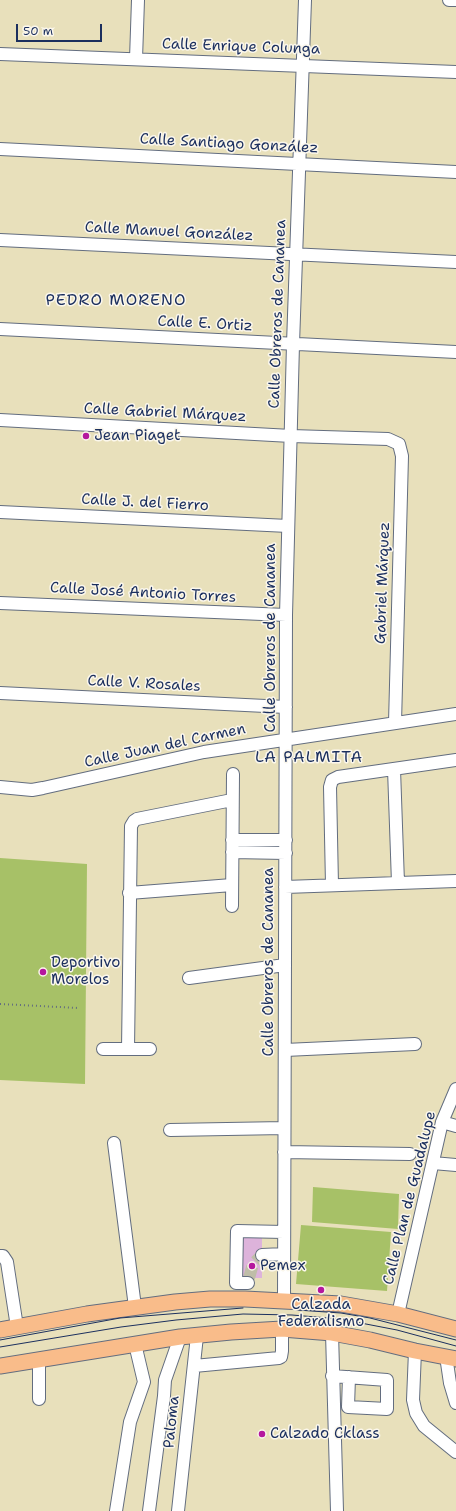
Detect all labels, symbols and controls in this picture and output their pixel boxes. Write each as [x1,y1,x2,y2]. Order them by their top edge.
scale bar [18,16,104,42]
text: 50 m [23,23,53,39]
street label: Calle Enrique Colunga [161,35,321,59]
street label: Calle Santiago González [139,130,319,158]
street label: Calle Manuel González [84,219,254,245]
street label: Calle Obreros de Cananea [266,219,290,409]
district label: PEDRO MORENO [46,291,186,311]
street label: Calle E. Ortiz [157,313,253,335]
street label: Calle Gabriel Márquez [83,400,247,426]
place label: Jean Piaget [94,427,181,445]
marker: Jean Piaget [81,431,91,441]
street label: Calle J. del Fierro [81,491,209,515]
street label: Gabriel Márquez [372,522,394,644]
street label: Calle Obreros de Cananea [262,543,280,733]
street label: Calle José Antonio Torres [49,579,237,607]
street label: Calle V. Rosales [87,672,201,696]
street label: Calle Juan del Carmen [83,720,247,772]
district label: LA PALMITA [255,748,363,768]
street label: Calle Obreros de Cananea [260,867,278,1057]
place label: Deportivo Morelos [51,954,120,989]
marker: Deportivo Morelos [38,967,48,977]
street label: Calle Plan de Guadalupe [380,1109,440,1287]
place label: Pemex [260,1257,306,1275]
marker: Pemex [247,1261,257,1271]
marker: Calzada Federalismo [316,1285,326,1295]
place label: Calzada Federalismo [278,1296,364,1331]
street label: Paloma [160,1395,184,1449]
place label: Calzado Cklass [270,1425,380,1443]
marker: Calzado Cklass [257,1429,267,1439]

